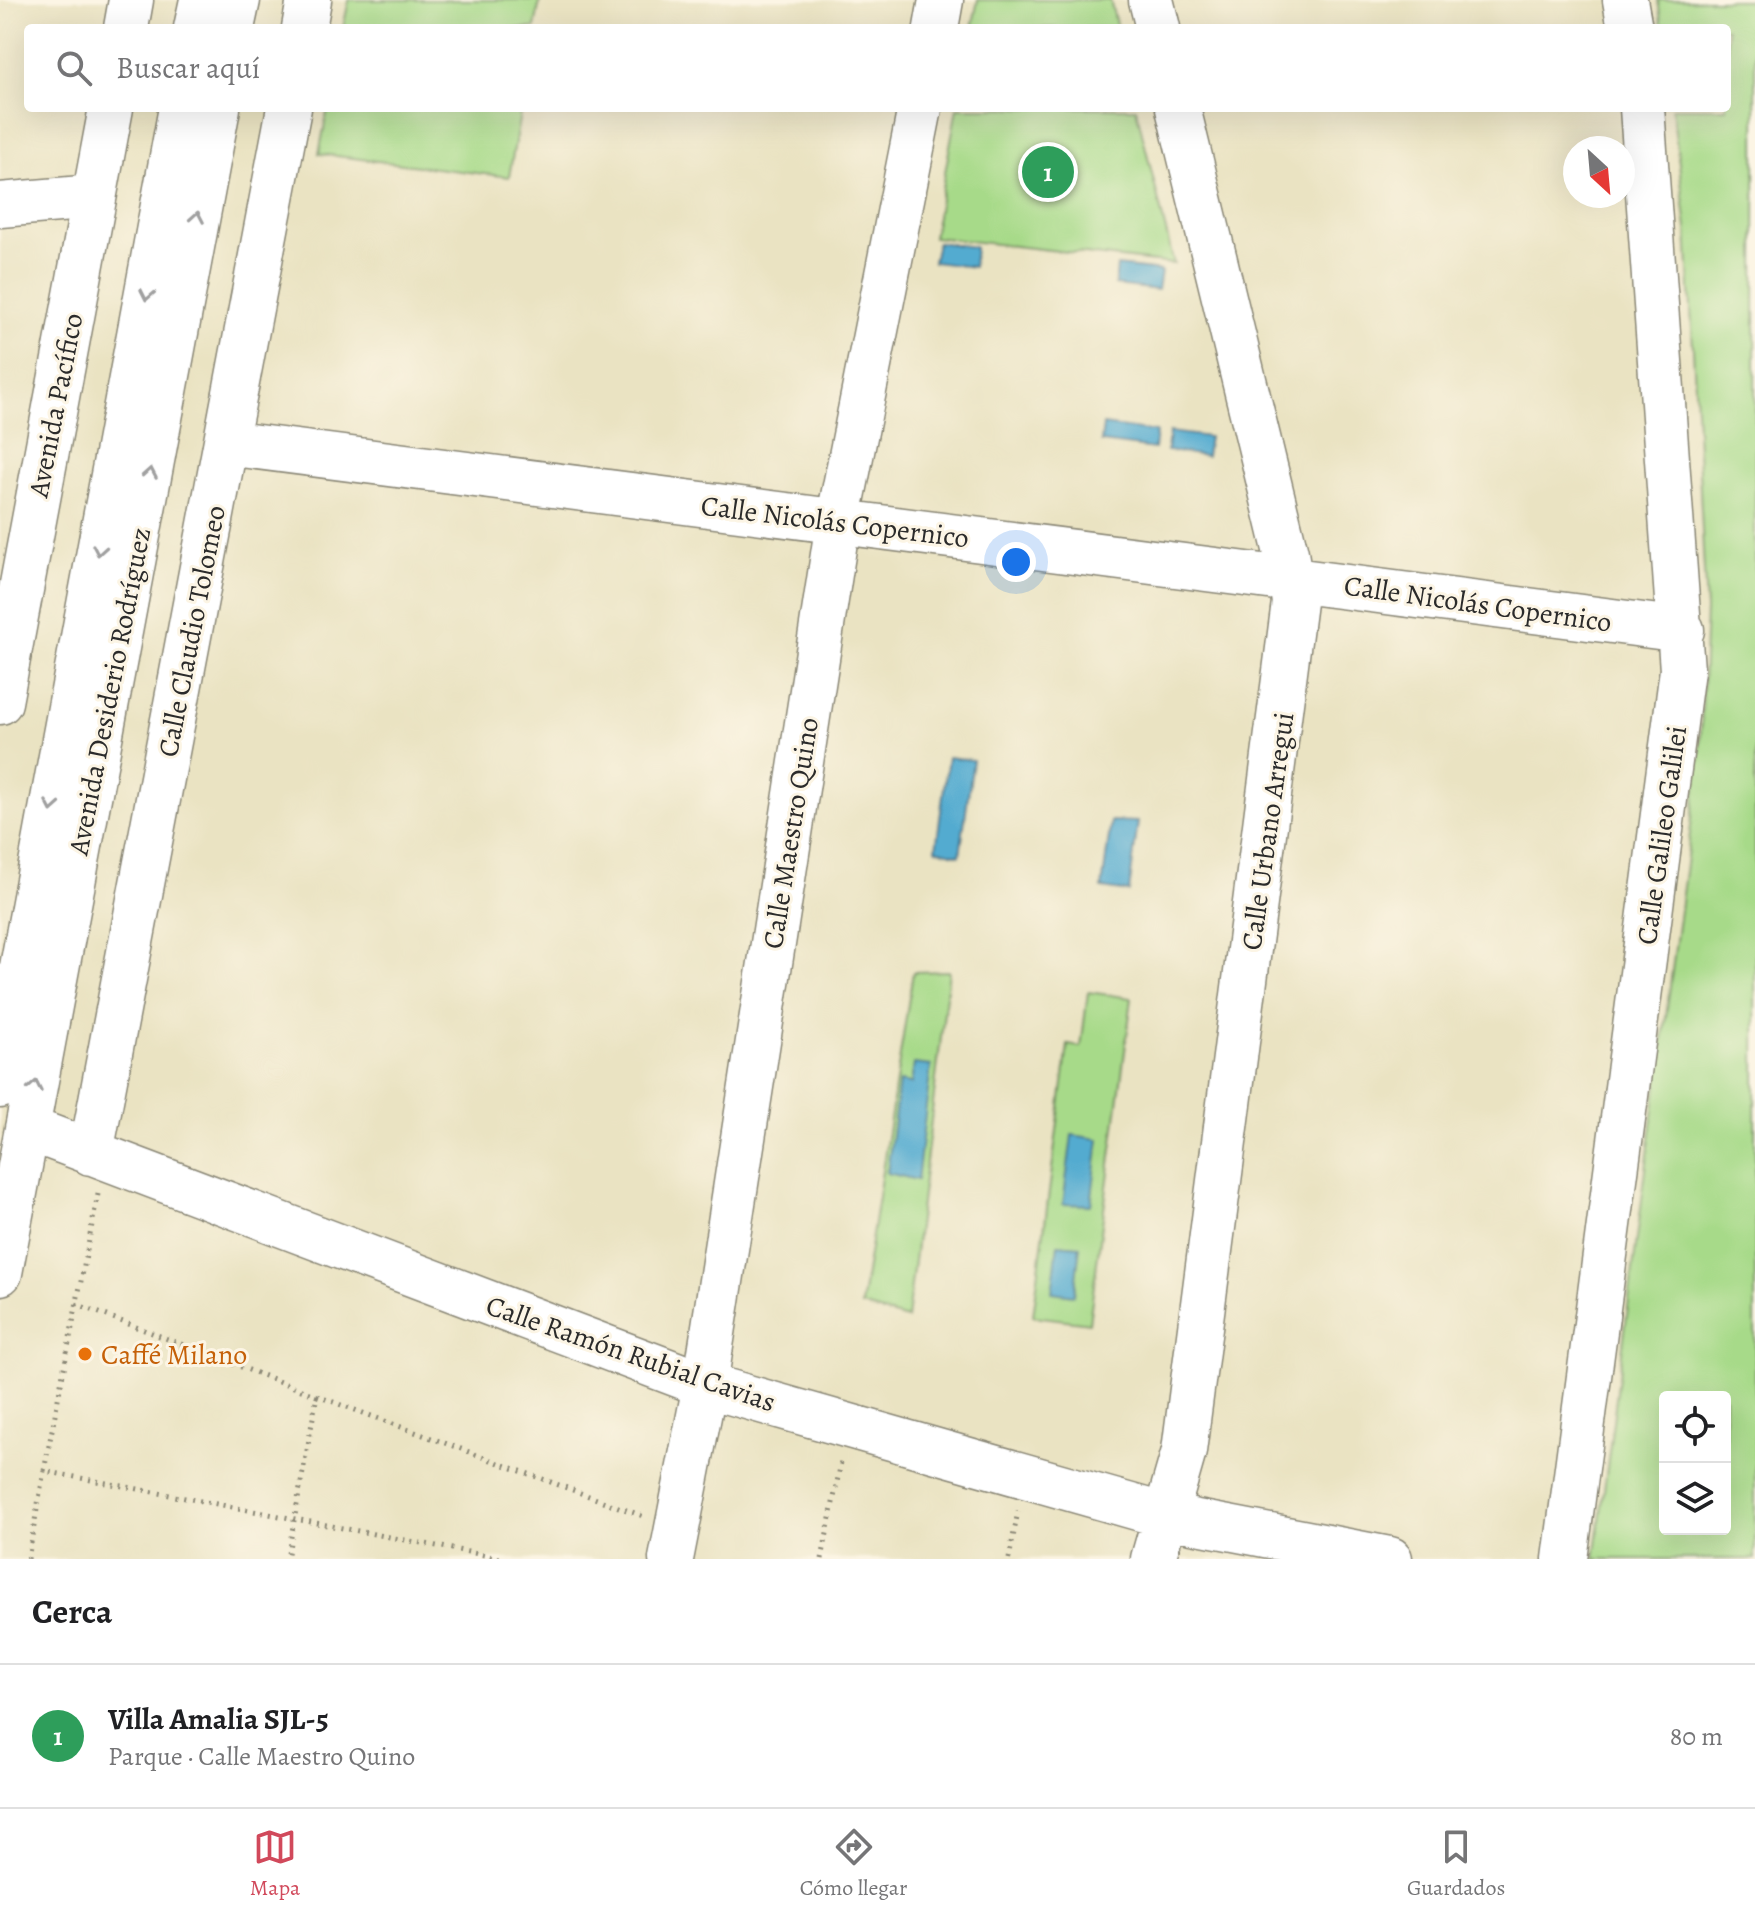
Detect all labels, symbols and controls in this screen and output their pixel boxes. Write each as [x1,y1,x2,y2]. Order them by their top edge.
search box [24,24,1731,112]
icon: search [52,46,96,90]
text: Buscar aquí [116,48,260,88]
north arrow [1563,136,1635,208]
pin: 1 [1022,142,1074,202]
one-way arrow [188,210,205,224]
one-way arrow [139,288,156,302]
street label: Avenida Pacífico [19,310,92,501]
one-way arrow [141,467,158,480]
street label: Calle Nicolás Copernico [699,487,971,557]
street label: Calle Claudio Tolomeo [149,502,235,760]
street label: Avenida Desiderio Rodríguez [59,524,160,859]
your location [996,542,1036,582]
one-way arrow [92,544,109,557]
street label: Calle Nicolás Copernico [1342,566,1614,642]
street label: Calle Urbano Arregui [1232,710,1304,953]
street label: Calle Maestro Quino [754,715,828,952]
street label: Calle Galileo Galilei [1628,723,1696,947]
one-way arrow [44,799,61,813]
one-way arrow [26,1079,43,1093]
street label: Calle Ramón Rubial Cavias [481,1287,780,1421]
place label: Caffé Milano [101,1336,247,1374]
marker: Caffé Milano [76,1345,94,1363]
map controls [1659,1391,1731,1535]
button: locate [1659,1391,1731,1463]
button: layers [1659,1463,1731,1535]
text: Cerca [32,1588,113,1635]
text: Villa Amalia SJL-5 [108,1699,329,1739]
text: 1 [53,1719,63,1754]
text: 80 m [1670,1719,1723,1754]
text: Parque · Calle Maestro Quino [108,1739,415,1774]
tab: Mapa [250,1825,300,1903]
tab: Cómo llegar [800,1825,907,1903]
tab: Guardados [1407,1825,1505,1903]

